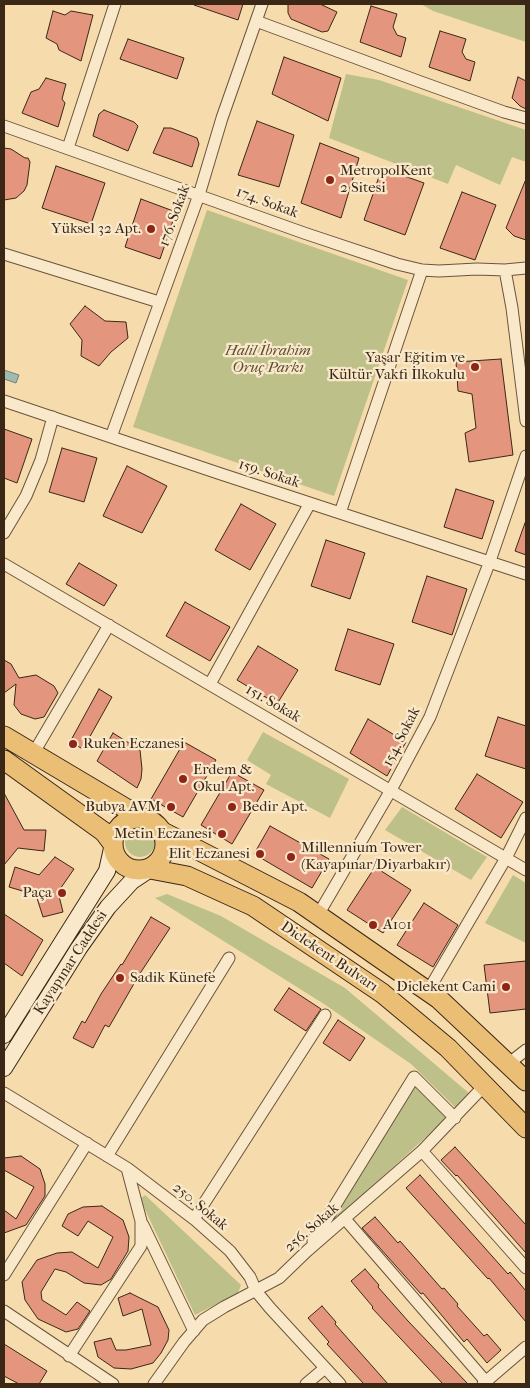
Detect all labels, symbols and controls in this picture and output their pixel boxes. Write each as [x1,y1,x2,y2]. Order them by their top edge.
place label: MetropolKent 2 Sitesi [340,162,432,197]
marker: MetropolKent 2 Sitesi [324,174,336,186]
street label: 176. Sokak [156,183,194,249]
street label: 174. Sokak [233,183,301,223]
place label: Yüksel 32 Apt. [51,220,141,238]
marker: Yüksel 32 Apt. [145,223,157,235]
park label: Halil İbrahim Oruç Parkı [225,342,311,377]
place label: Yaşar Eğitim ve Kültür Vakfı İlkokulu [328,349,465,384]
marker: Yaşar Eğitim ve Kültür Vakfı İlkokulu [469,361,481,373]
street label: 159. Sokak [236,456,302,492]
street label: 151. Sokak [242,681,304,727]
street label: 154. Sokak [379,704,425,770]
place label: Ruken Eczanesi [83,735,184,753]
marker: Ruken Eczanesi [67,738,79,750]
place label: Erdem & Okul Apt. [193,761,255,796]
marker: Erdem & Okul Apt. [177,773,189,785]
place label: Bubya AVM [85,798,161,816]
place label: Bedir Apt. [242,798,307,816]
marker: Bubya AVM [165,801,177,813]
marker: Bedir Apt. [226,801,238,813]
place label: Metin Eczanesi [114,825,212,843]
marker: Metin Eczanesi [216,828,228,840]
place label: Millennium Tower (Kayapınar/Diyarbakır) [301,839,450,874]
place label: Elit Eczanesi [168,845,250,863]
marker: Elit Eczanesi [254,848,266,860]
marker: Millennium Tower (Kayapınar/Diyarbakır) [285,851,297,863]
place label: Paça [23,884,52,902]
marker: Paça [56,887,68,899]
street label: Kayapınar Caddesi [30,907,112,1019]
place label: A101 [383,916,412,934]
street label: Diclekent Bulvarı [277,918,381,996]
marker: A101 [367,919,379,931]
place label: Sadik Künefe [130,969,216,987]
marker: Sadik Künefe [114,972,126,984]
place label: Diclekent Cami [396,978,496,996]
marker: Diclekent Cami [500,981,512,993]
street label: 250. Sokak [169,1179,231,1235]
street label: 256. Sokak [281,1200,343,1256]

